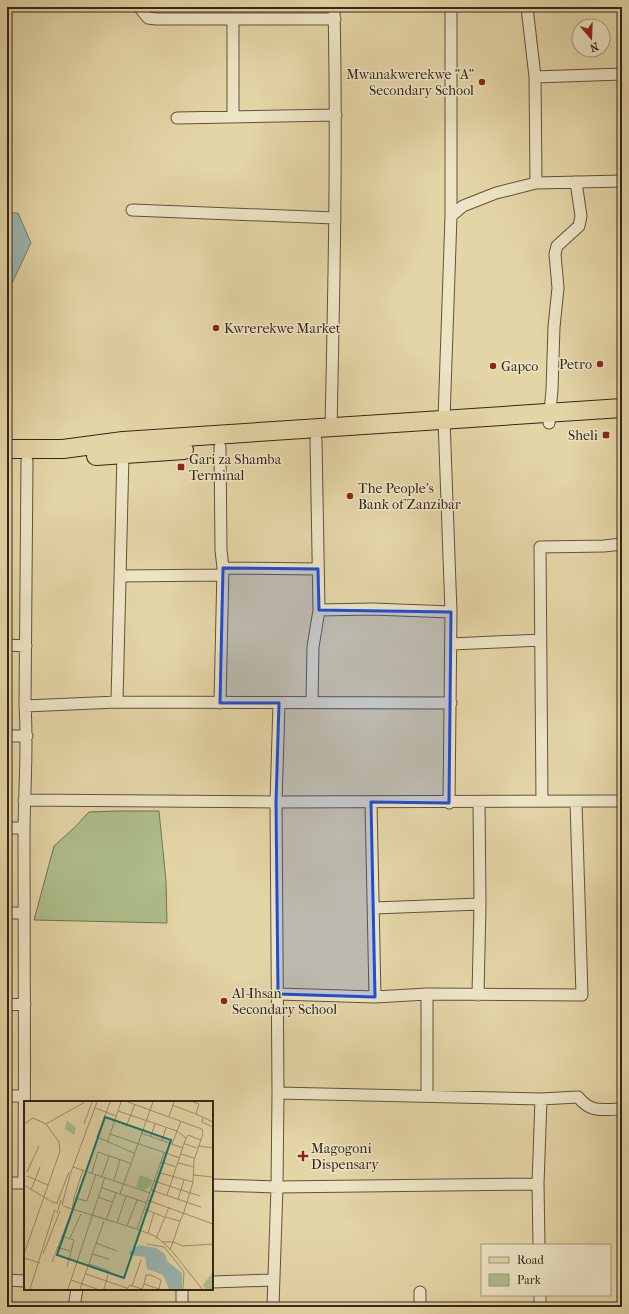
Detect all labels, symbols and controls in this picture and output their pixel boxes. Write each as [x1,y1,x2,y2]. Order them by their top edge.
north arrow [571,18,611,58]
text: N [587,39,600,55]
place label: Mwanakwerekwe "A" Secondary School [346,66,475,99]
marker: Mwanakwerekwe "A" Secondary School [477,77,487,87]
place label: Kwrerekwe Market [224,320,341,337]
marker: Kwrerekwe Market [211,323,221,333]
place label: Petro [559,356,592,373]
place label: Gapco [501,358,538,375]
marker: Petro [595,359,605,369]
marker: Gapco [488,361,498,371]
place label: Sheli [568,427,598,444]
marker: Sheli [601,430,611,440]
place label: Gari za Shamba Terminal [189,451,282,484]
marker: Gari za Shamba Terminal [176,462,186,472]
place label: The People's Bank of Zanzibar [358,480,461,513]
marker: The People's Bank of Zanzibar [345,491,355,501]
place label: Al-Ihsan Secondary School [231,985,337,1018]
marker: Al-Ihsan Secondary School [219,996,229,1006]
inset map [24,1101,213,1290]
place label: Magogoni Dispensary [311,1140,379,1173]
marker: Magogoni Dispensary [298,1151,308,1161]
legend [481,1244,611,1296]
text: Road [517,1253,544,1267]
text: Park [517,1273,542,1287]

